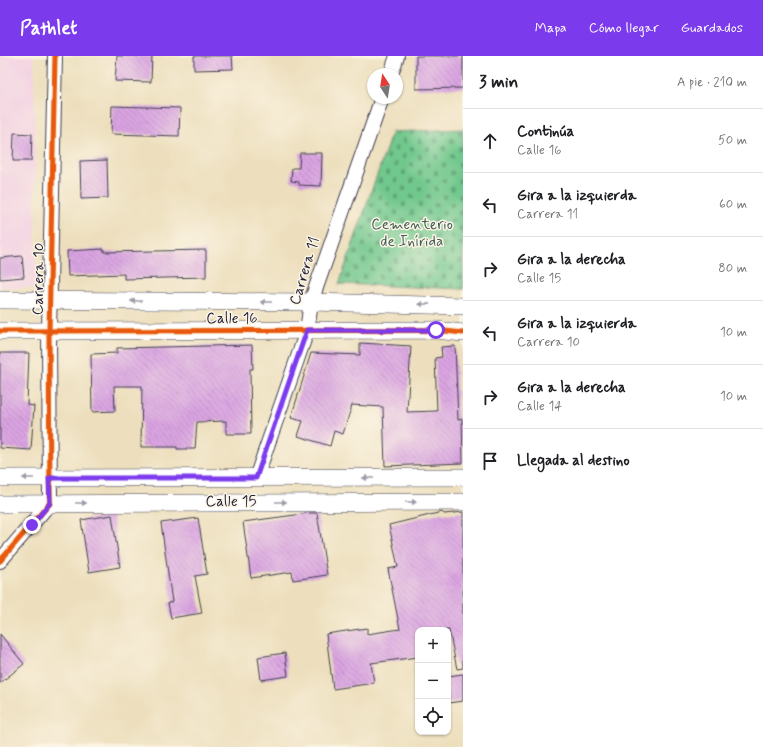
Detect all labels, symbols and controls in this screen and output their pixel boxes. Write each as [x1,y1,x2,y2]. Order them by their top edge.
text: Pathlet [20,16,77,41]
text: Mapa [535,19,567,37]
text: Cómo llegar [589,19,659,37]
text: Guardados [681,19,743,37]
north arrow [367,68,403,104]
text: 3 min [479,71,518,93]
text: A pie · 210 m [677,74,747,91]
text: Continúa [517,122,574,142]
icon: ahead [479,130,501,152]
text: 50 m [718,132,747,149]
text: Calle 16 [517,142,561,159]
text: Gira a la izquierda [517,186,636,206]
icon: left [479,194,501,216]
text: 60 m [719,196,747,213]
text: Carrera 11 [517,206,578,223]
park label: Cementerio de Inírida [371,215,453,252]
street label: Carrera 11 [285,234,325,308]
street label: Carrera 10 [28,243,50,315]
text: Gira a la derecha [517,250,626,270]
icon: right [479,258,501,280]
text: 80 m [718,260,747,277]
text: Calle 15 [517,270,561,287]
one-way arrow [129,298,142,304]
one-way arrow [259,299,272,305]
one-way arrow [417,301,430,307]
street label: Calle 16 [206,309,258,329]
text: Gira a la izquierda [517,314,636,334]
route start [427,321,445,339]
icon: left [479,322,501,344]
text: 10 m [720,324,747,341]
text: Carrera 10 [517,334,580,351]
text: Gira a la derecha [517,378,626,398]
icon: right [479,386,501,408]
text: 10 m [720,388,747,405]
text: Calle 14 [517,398,562,415]
icon: arrive [479,450,501,472]
text: Llegada al destino [517,451,630,471]
one-way arrow [21,475,34,481]
one-way arrow [361,475,374,481]
street label: Calle 15 [205,492,257,512]
one-way arrow [275,499,288,505]
one-way arrow [405,499,418,505]
one-way arrow [75,500,88,506]
route end [23,516,41,534]
map controls [415,627,451,735]
button: + [415,627,451,663]
button: − [415,663,451,699]
button: locate [415,699,451,735]

